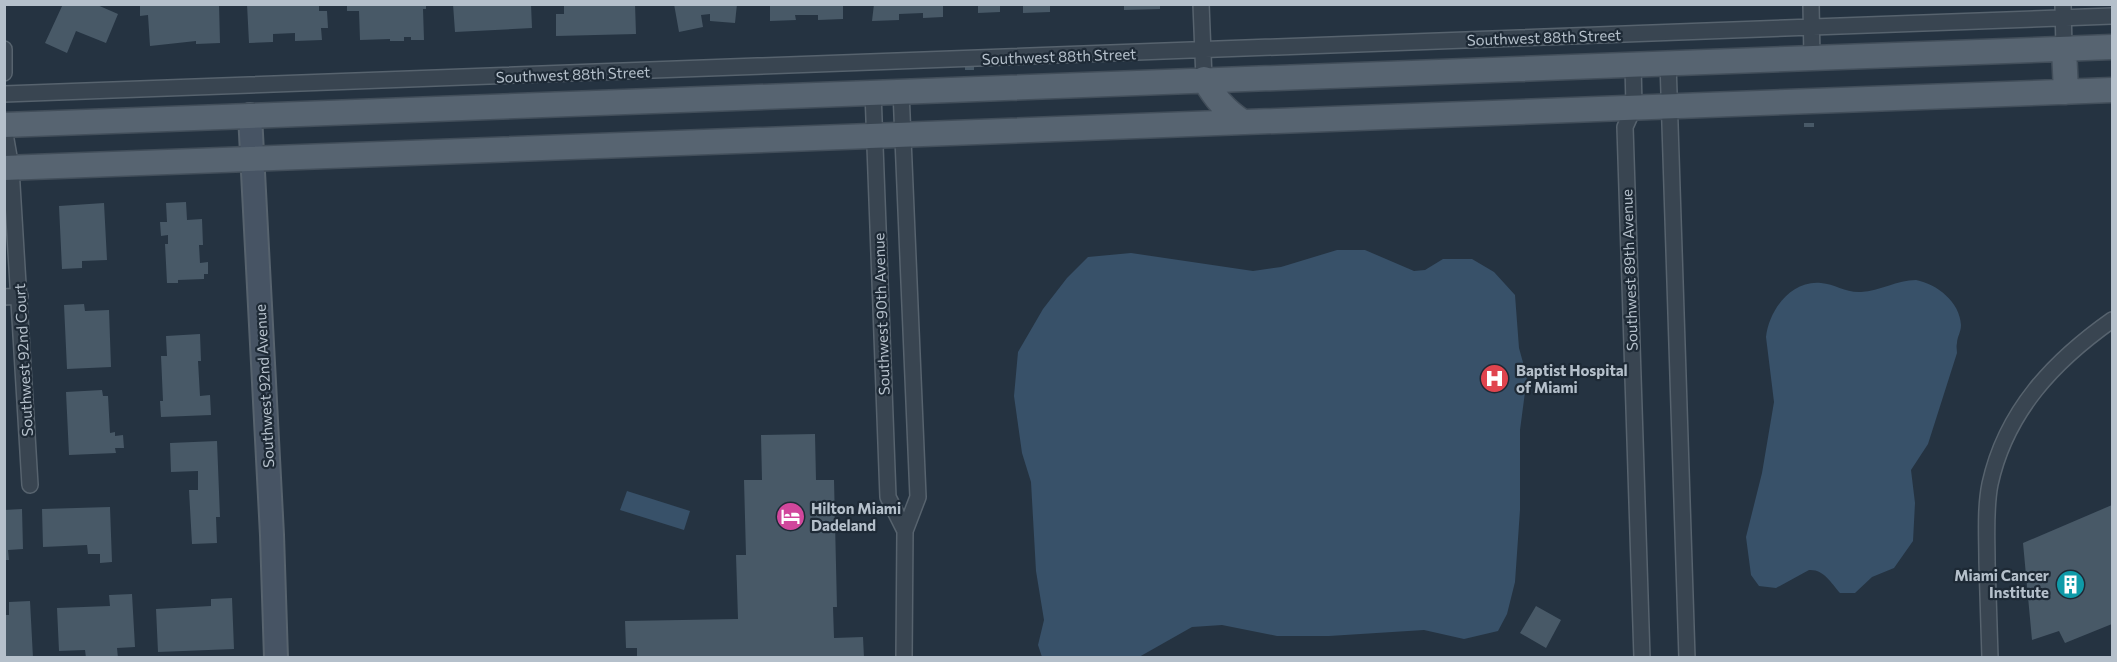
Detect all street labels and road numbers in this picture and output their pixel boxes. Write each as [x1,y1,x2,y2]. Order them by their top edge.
street label: Southwest 88th Street [1467,25,1621,49]
street label: Southwest 88th Street [982,44,1136,68]
street label: Southwest 88th Street [496,62,650,86]
street label: Southwest 89th Avenue [1617,189,1641,351]
street label: Southwest 90th Avenue [869,232,893,396]
street label: Southwest 92nd Court [10,283,36,437]
street label: Southwest 92nd Avenue [251,304,277,468]

